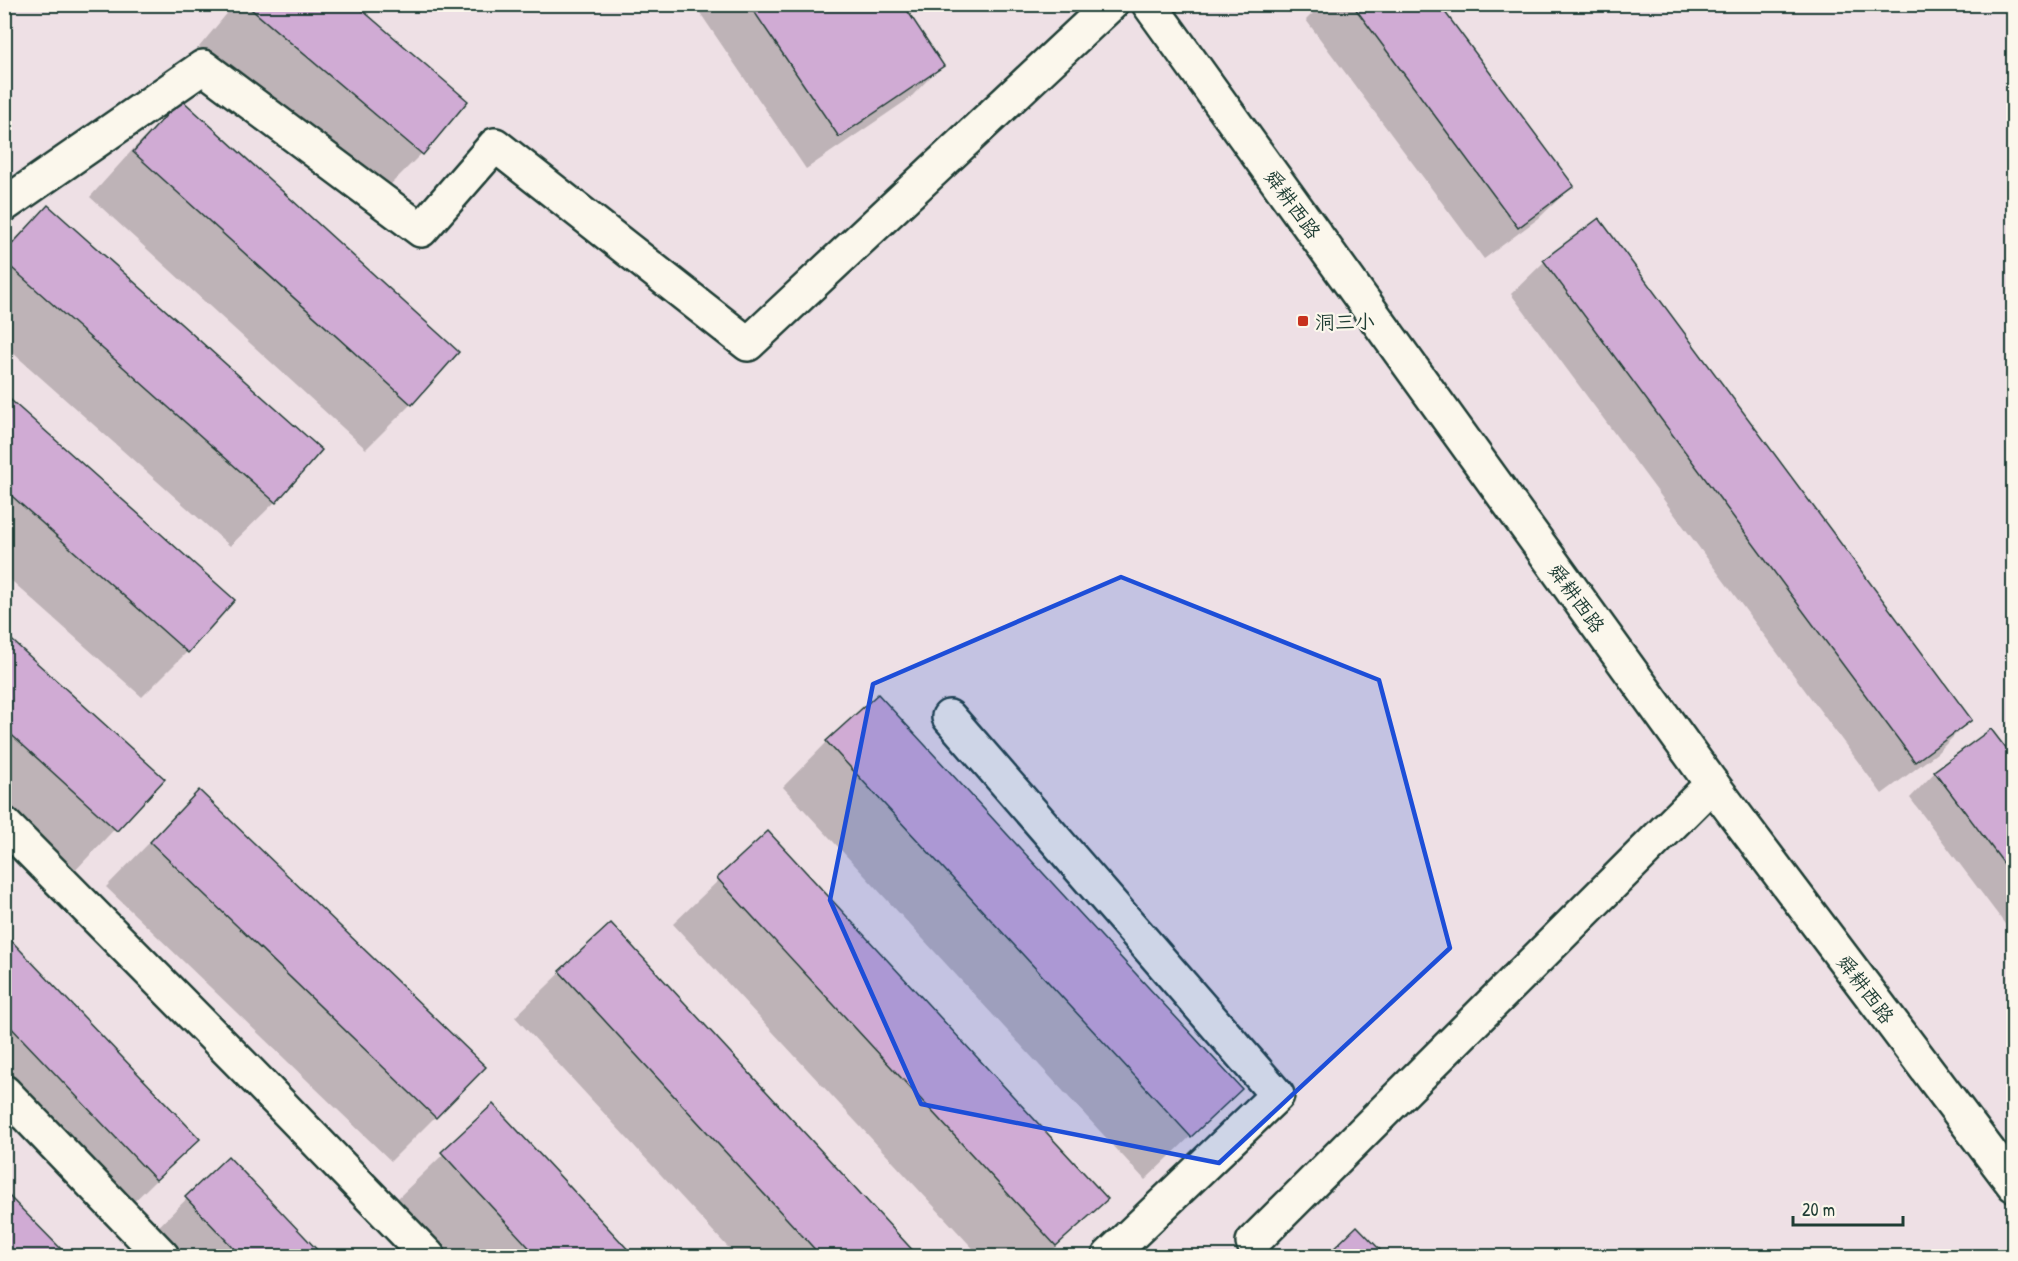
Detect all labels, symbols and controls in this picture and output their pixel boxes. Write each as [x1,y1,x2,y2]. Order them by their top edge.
street label: 舜耕西路 [1259,164,1328,245]
place label: 洞三小 [1315,308,1375,335]
marker: 洞三小 [1296,314,1310,328]
street label: 舜耕西路 [1543,558,1612,639]
street label: 舜耕西路 [1831,949,1901,1030]
scale bar [1793,1189,1902,1227]
text: 20 m [1802,1197,1835,1222]

